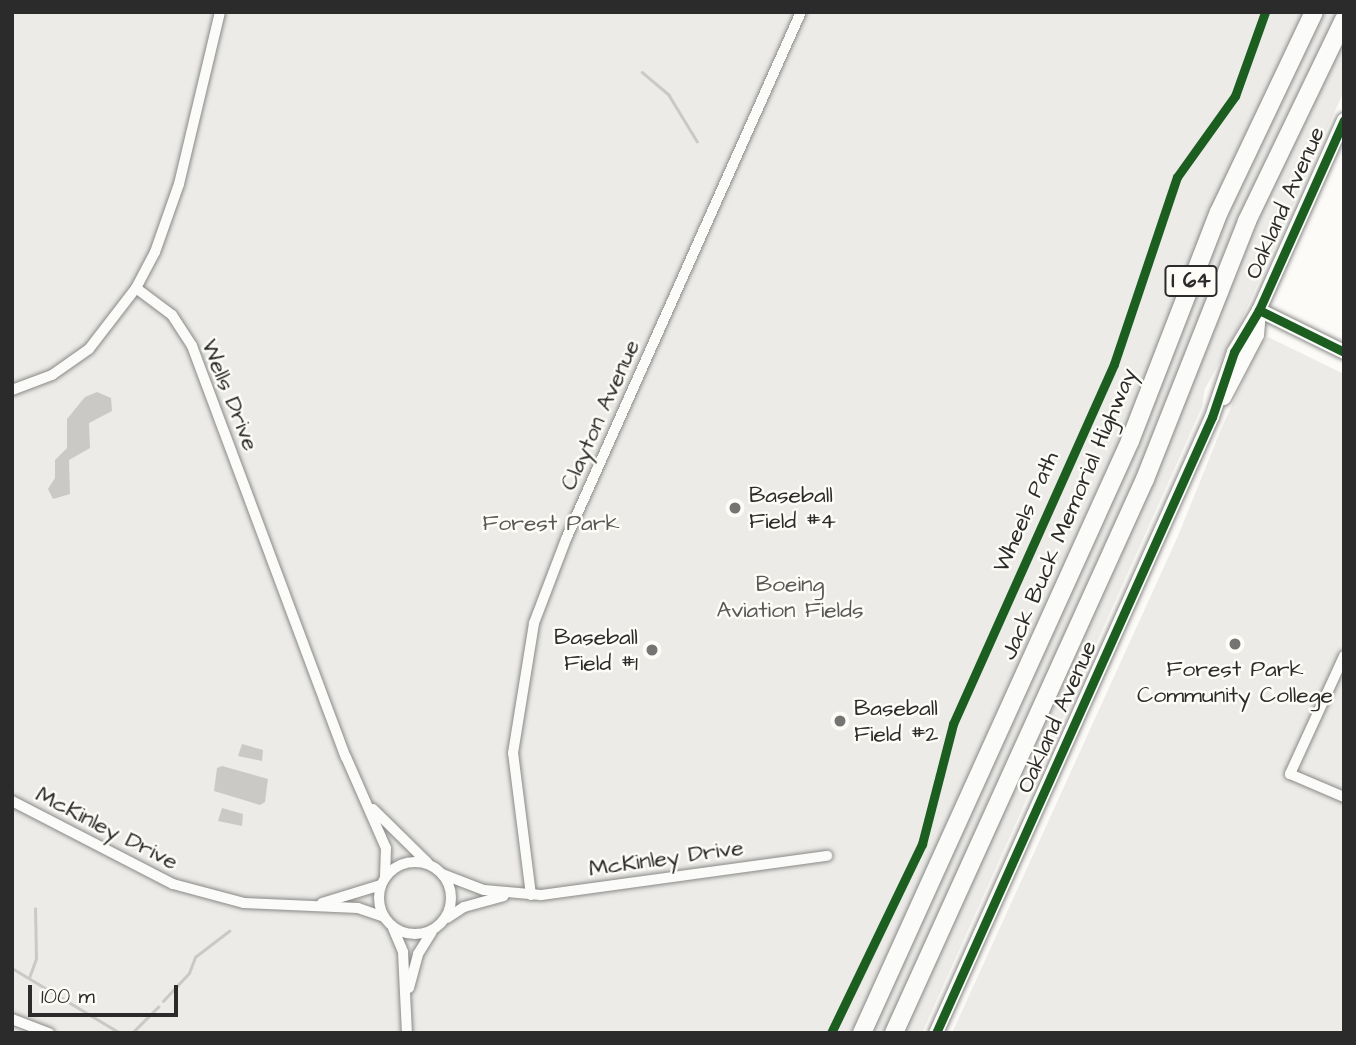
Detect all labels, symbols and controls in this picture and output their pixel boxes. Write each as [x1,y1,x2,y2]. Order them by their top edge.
street label: Oakland Avenue [1239,123,1331,283]
road number: I 64 [1163,264,1219,298]
street label: Wells Drive [195,335,265,455]
street label: Clayton Avenue [554,335,646,495]
street label: Jack Buck Memorial Highway [995,364,1143,664]
street label: Wheels Path [987,447,1065,577]
place label: Baseball Field #4 [749,481,836,535]
marker: Baseball Field #4 [727,500,743,516]
park label: Forest Park [482,509,620,537]
park label: Boeing Aviation Fields [716,570,864,624]
place label: Baseball Field #1 [554,623,638,677]
marker: Forest Park Community College [1227,636,1243,652]
street label: Oakland Avenue [1011,637,1103,797]
marker: Baseball Field #1 [644,642,660,658]
place label: Forest Park Community College [1137,655,1333,709]
place label: Baseball Field #2 [854,694,938,748]
marker: Baseball Field #2 [832,713,848,729]
street label: McKinley Drive [31,780,183,876]
street label: McKinley Drive [587,833,745,883]
scale bar [32,972,182,1016]
text: 100 m [41,982,95,1011]

